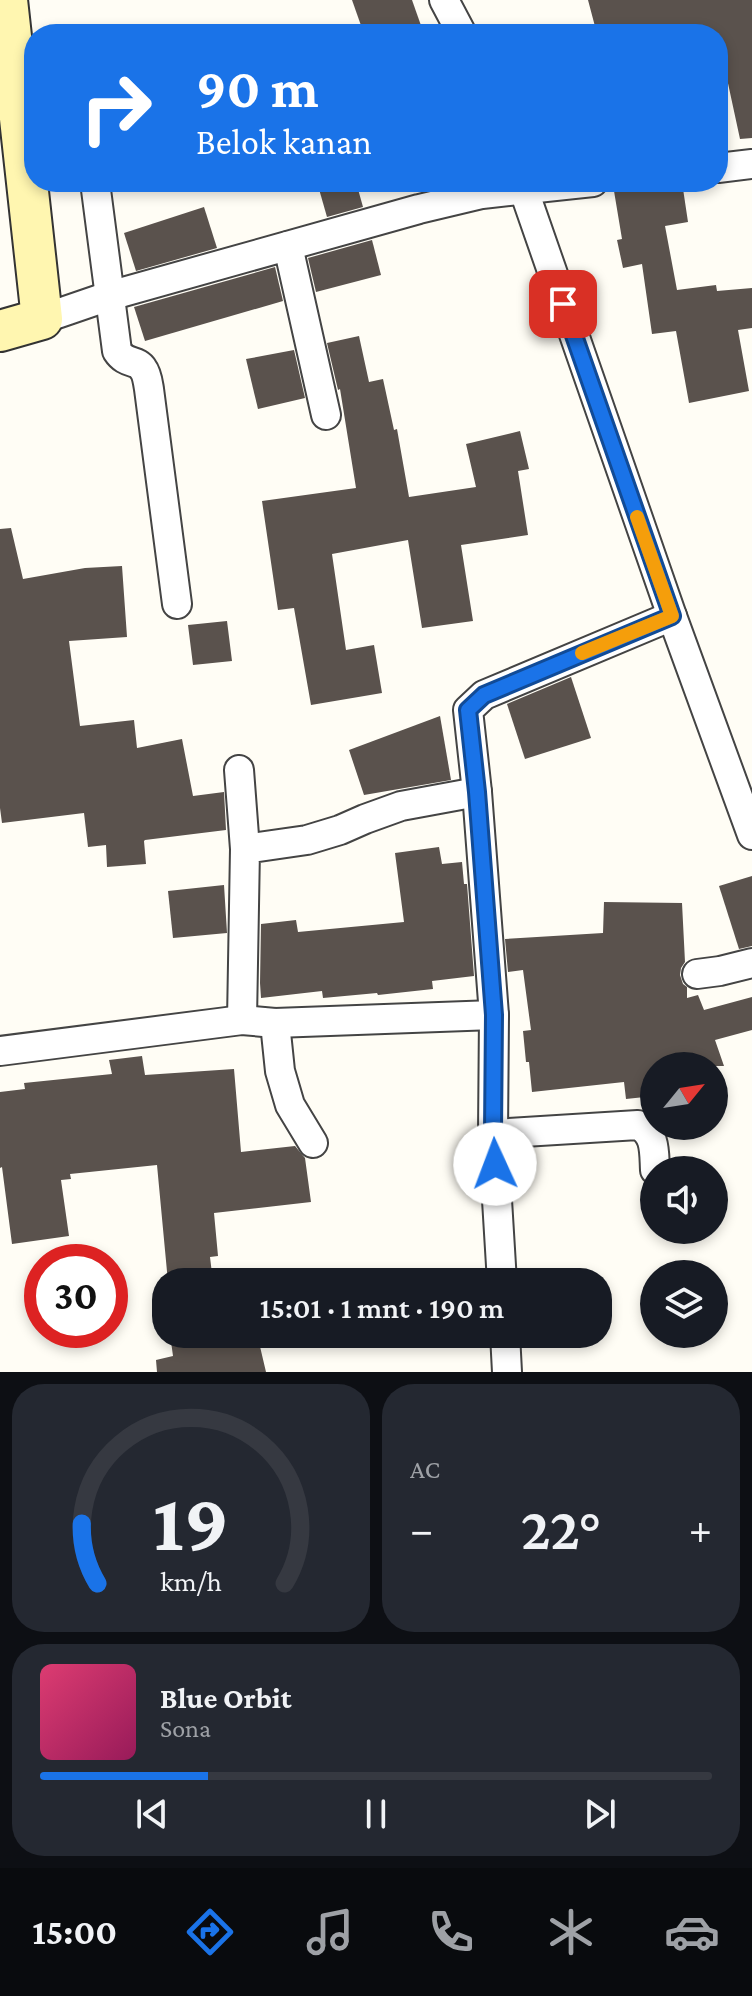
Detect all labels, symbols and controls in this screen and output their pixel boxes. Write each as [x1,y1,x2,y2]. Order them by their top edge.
icon: right [64,56,168,160]
text: 90 m [196,57,319,119]
text: Belok kanan [196,122,372,162]
pin [529,270,597,338]
icon: arrive [541,282,585,326]
north arrow [640,1052,728,1140]
map controls [640,1052,728,1348]
position arrow [453,1122,537,1206]
button: sound [640,1156,728,1244]
speed limit sign: 30 [24,1244,128,1348]
button: layers [640,1260,728,1348]
text: 15:01 · 1 mnt · 190 m [260,1291,504,1324]
text: AC [410,1455,440,1484]
text: 19 [153,1475,229,1568]
text: 22° [521,1495,601,1562]
text: − [410,1505,433,1553]
text: + [689,1505,712,1553]
text: km/h [160,1565,222,1597]
text: Blue Orbit [160,1681,291,1714]
text: Sona [160,1714,211,1743]
icon: previous [130,1792,174,1836]
icon: pause [354,1792,398,1836]
icon: next [578,1792,622,1836]
icon: directions [182,1904,238,1960]
icon: music [302,1904,358,1960]
icon: phone [423,1904,479,1960]
icon: climate [543,1904,599,1960]
icon: car [664,1904,720,1960]
text: 15:00 [32,1912,117,1952]

